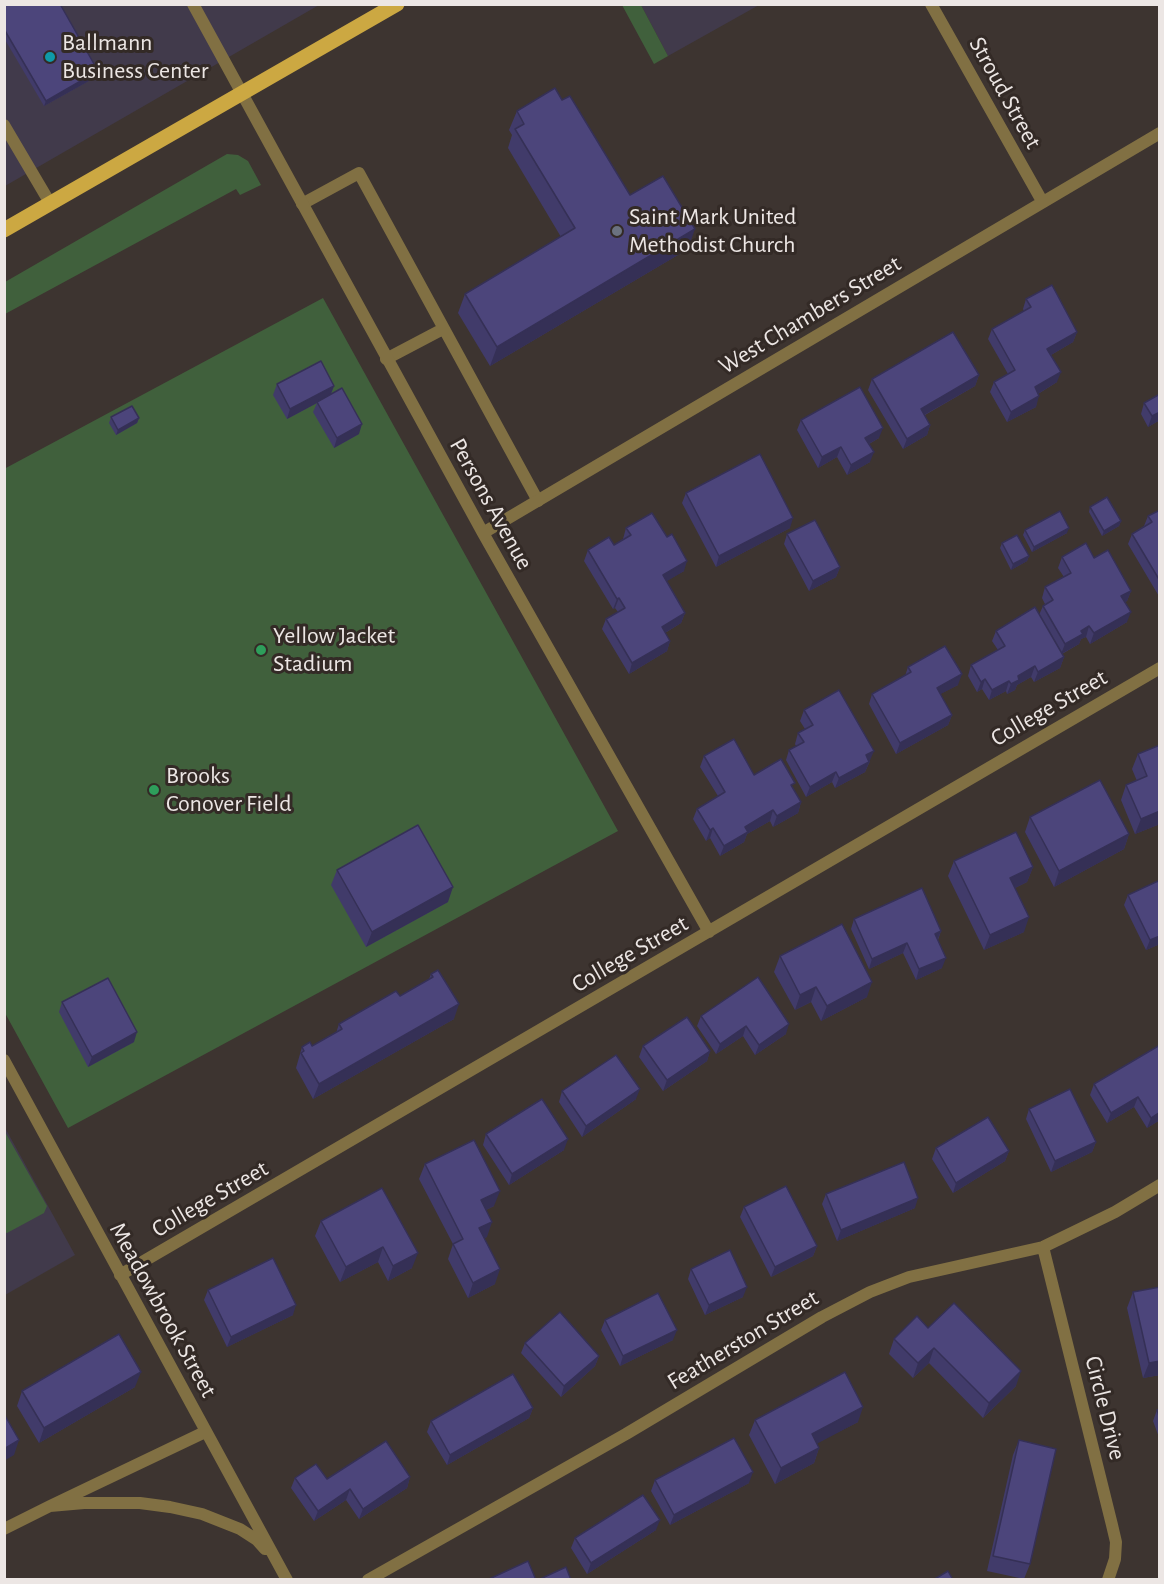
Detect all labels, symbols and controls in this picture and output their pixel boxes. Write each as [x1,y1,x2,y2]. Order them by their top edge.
place label: Ballmann Business Center [62,29,209,85]
street label: Stroud Street [962,32,1048,154]
marker: Ballmann Business Center [43,50,57,64]
place label: Saint Mark United Methodist Church [629,203,797,259]
marker: Saint Mark United Methodist Church [610,224,624,238]
street label: West Chambers Street [714,249,906,381]
street label: Persons Avenue [443,433,539,575]
place label: Yellow Jacket Stadium [273,622,395,678]
marker: Yellow Jacket Stadium [254,643,268,657]
street label: College Street [986,663,1112,753]
place label: Brooks Conover Field [166,762,292,818]
marker: Brooks Conover Field [147,783,161,797]
street label: College Street [567,909,693,999]
street label: College Street [147,1154,273,1244]
street label: Meadowbrook Street [103,1218,223,1402]
street label: Featherston Street [662,1284,824,1396]
street label: Circle Drive [1078,1353,1132,1463]

